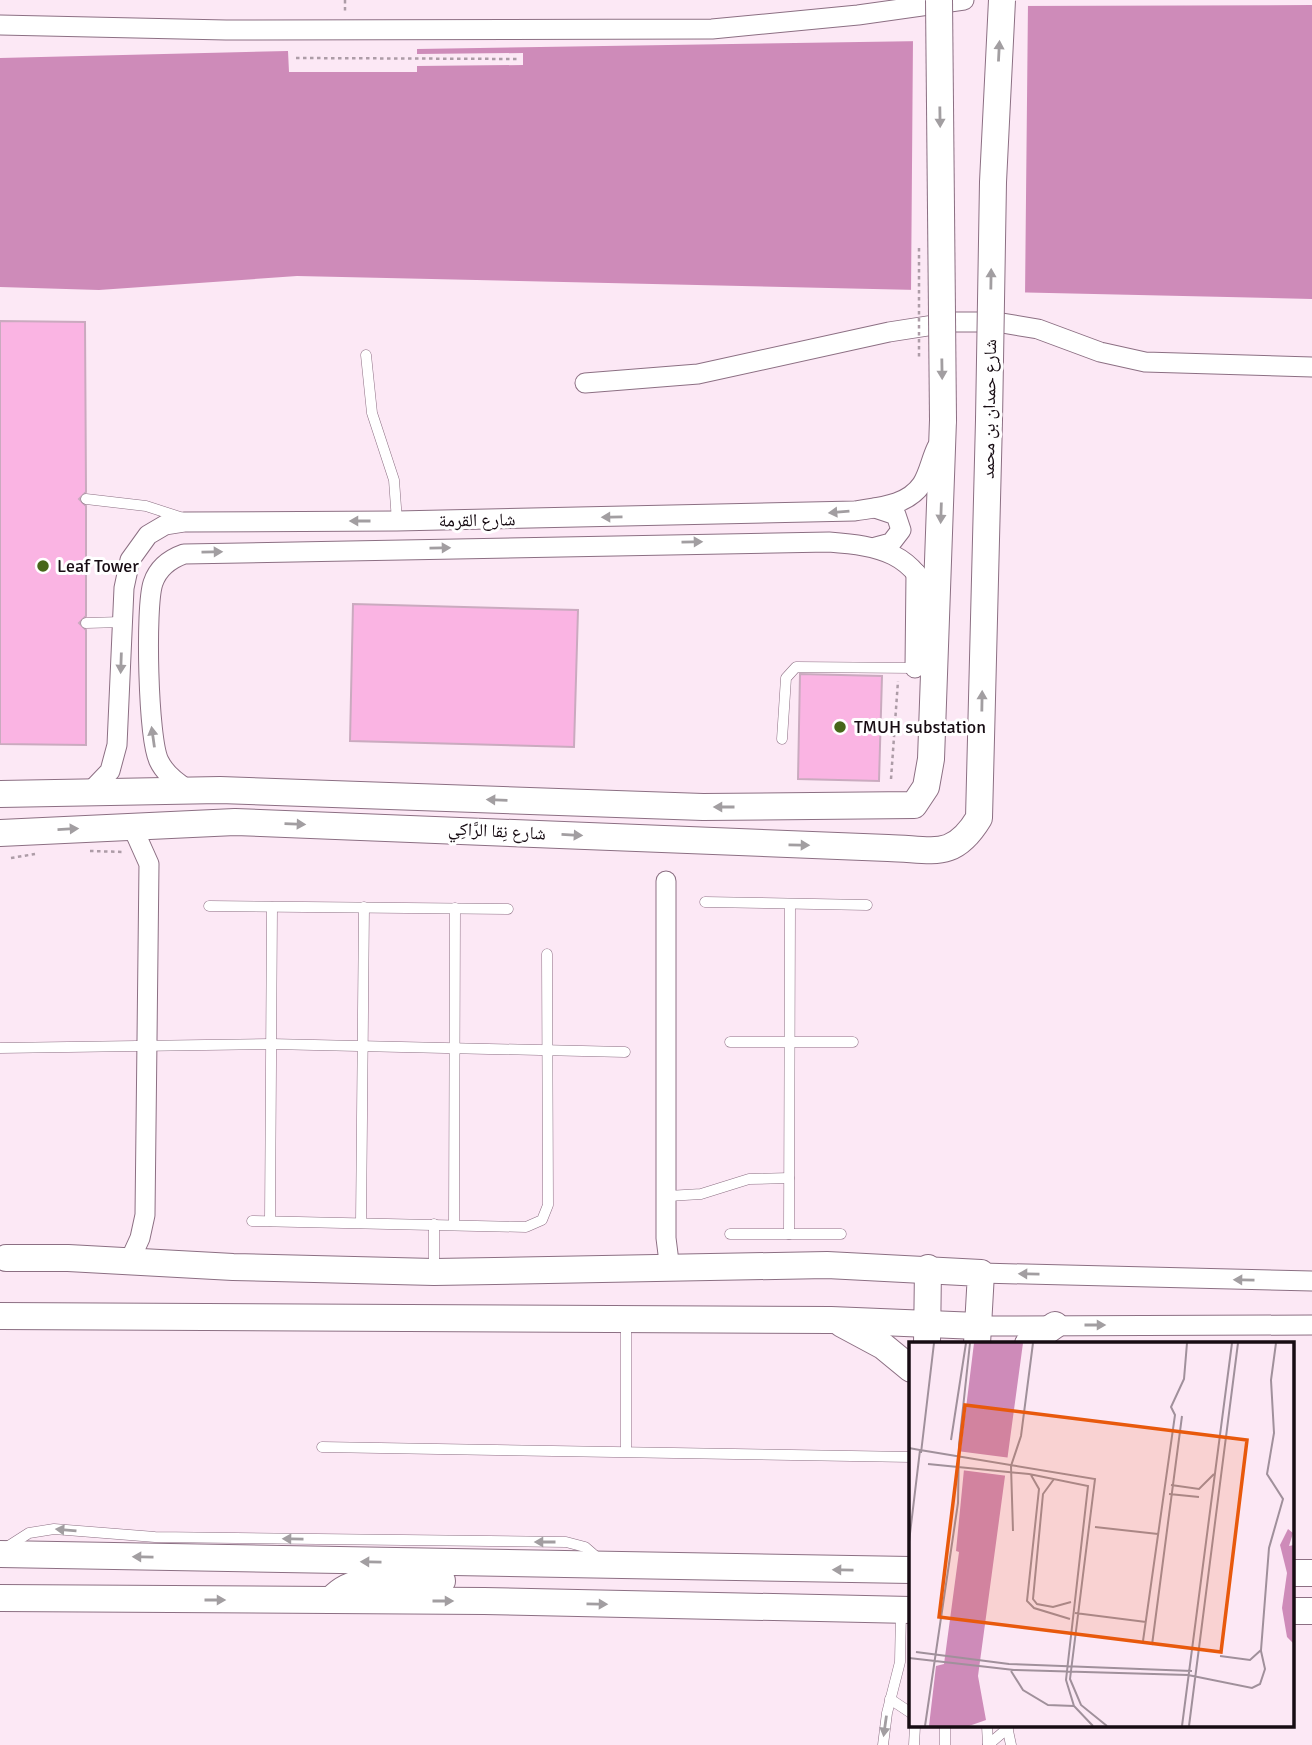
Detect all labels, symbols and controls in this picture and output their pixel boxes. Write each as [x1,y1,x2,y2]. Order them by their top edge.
one-way arrow [994,40,1005,62]
one-way arrow [934,106,946,128]
one-way arrow [986,267,997,289]
street label: شارع حمدان بن محمد [977,339,1001,479]
one-way arrow [936,358,948,380]
one-way arrow [935,502,946,524]
one-way arrow [828,507,850,518]
street label: شارع القرمة [438,508,516,532]
one-way arrow [601,511,623,523]
one-way arrow [349,515,371,527]
one-way arrow [681,537,703,548]
one-way arrow [429,542,451,553]
one-way arrow [202,546,224,558]
place label: Leaf Tower [57,555,139,577]
marker: Leaf Tower [35,558,51,574]
one-way arrow [115,652,126,674]
one-way arrow [977,690,988,712]
place label: TMUH substation [854,716,986,738]
marker: TMUH substation [832,719,848,735]
one-way arrow [147,726,158,748]
one-way arrow [485,794,507,806]
one-way arrow [713,801,735,813]
street label: شارع نِقا الرَّاكِي [447,817,547,848]
one-way arrow [285,818,307,830]
one-way arrow [57,824,79,835]
one-way arrow [561,829,583,840]
one-way arrow [788,839,810,851]
one-way arrow [1018,1268,1040,1280]
one-way arrow [1233,1274,1255,1286]
one-way arrow [1085,1319,1107,1331]
inset map [909,1342,1294,1728]
one-way arrow [55,1524,77,1535]
one-way arrow [282,1533,304,1545]
one-way arrow [534,1536,556,1547]
one-way arrow [132,1551,154,1563]
one-way arrow [359,1556,381,1568]
one-way arrow [832,1564,854,1576]
one-way arrow [204,1594,226,1606]
one-way arrow [432,1595,454,1607]
one-way arrow [586,1598,608,1610]
one-way arrow [880,1715,891,1737]

